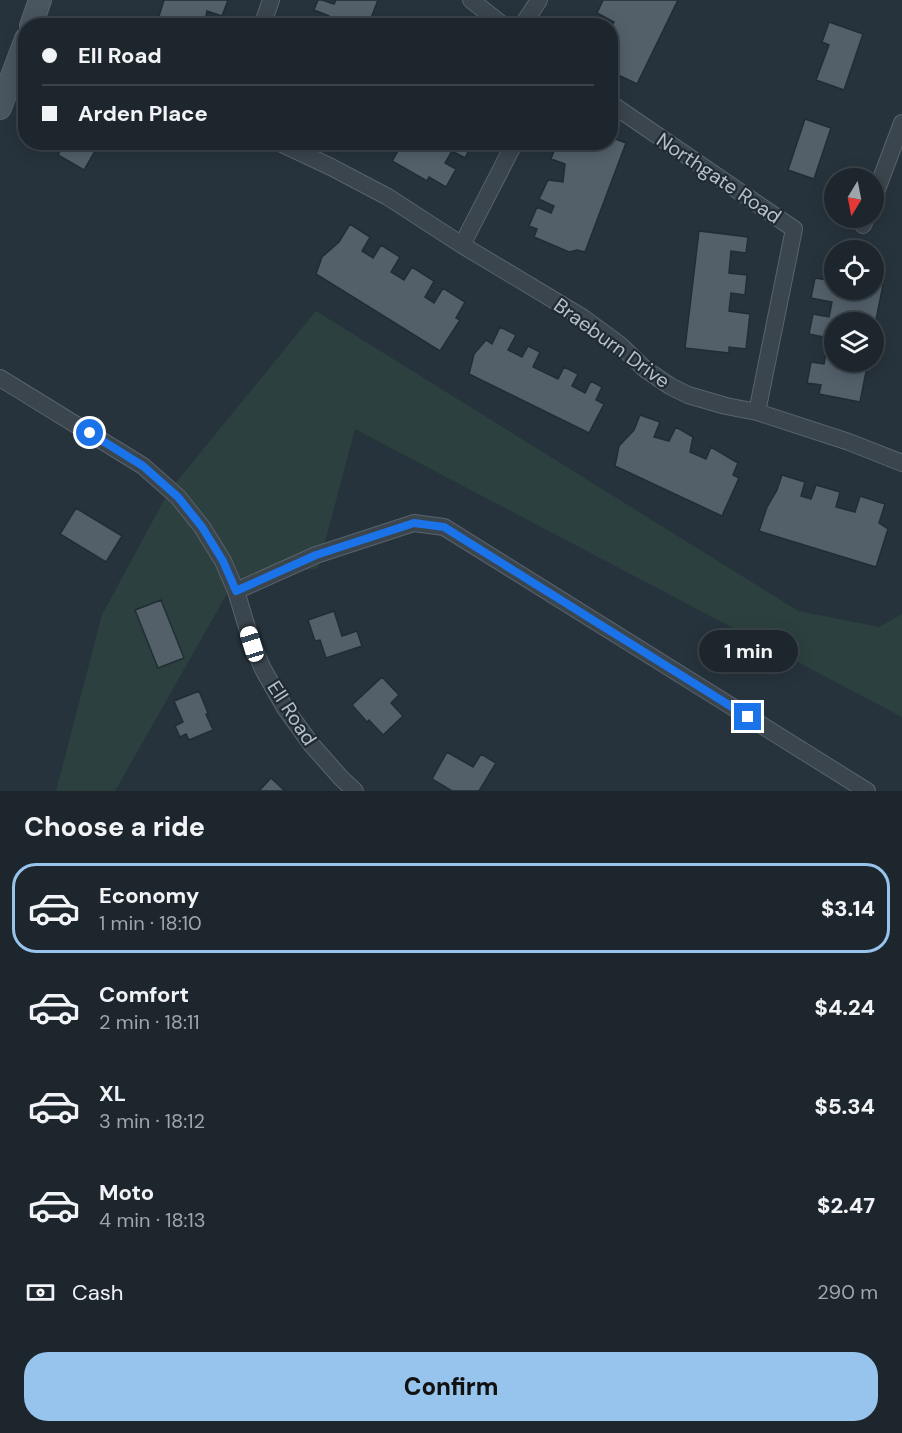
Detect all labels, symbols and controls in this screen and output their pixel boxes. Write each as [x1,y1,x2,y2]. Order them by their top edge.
text: Ell Road [78,41,162,70]
text: Arden Place [78,99,208,128]
street label: Northgate Road [652,127,786,229]
north arrow [824,168,884,228]
map controls [824,168,884,372]
button: locate [824,240,884,300]
street label: Braeburn Drive [549,292,675,394]
button: layers [824,312,884,372]
route start [76,419,103,446]
car [238,624,266,664]
callout: 1 min [698,630,798,672]
text: 1 min [724,638,773,664]
street label: Ell Road [261,676,323,750]
route end [734,703,761,730]
text: Choose a ride [24,809,205,844]
icon: car [27,881,81,935]
text: Economy [99,881,199,910]
text: $3.14 [821,894,875,923]
text: 1 min · 18:10 [99,910,202,936]
icon: car [27,980,81,1034]
text: Comfort [99,980,189,1009]
text: $4.24 [815,993,875,1022]
text: 2 min · 18:11 [99,1009,199,1035]
icon: car [27,1079,81,1133]
text: XL [99,1079,126,1108]
text: $5.34 [815,1092,875,1121]
text: 3 min · 18:12 [99,1108,205,1134]
icon: car [27,1178,81,1232]
text: Moto [99,1178,154,1207]
text: $2.47 [817,1191,875,1220]
text: 4 min · 18:13 [99,1207,206,1233]
icon: cash [24,1276,57,1309]
text: Cash [72,1278,123,1307]
text: 290 m [817,1279,878,1305]
button: Confirm [24,1352,878,1421]

